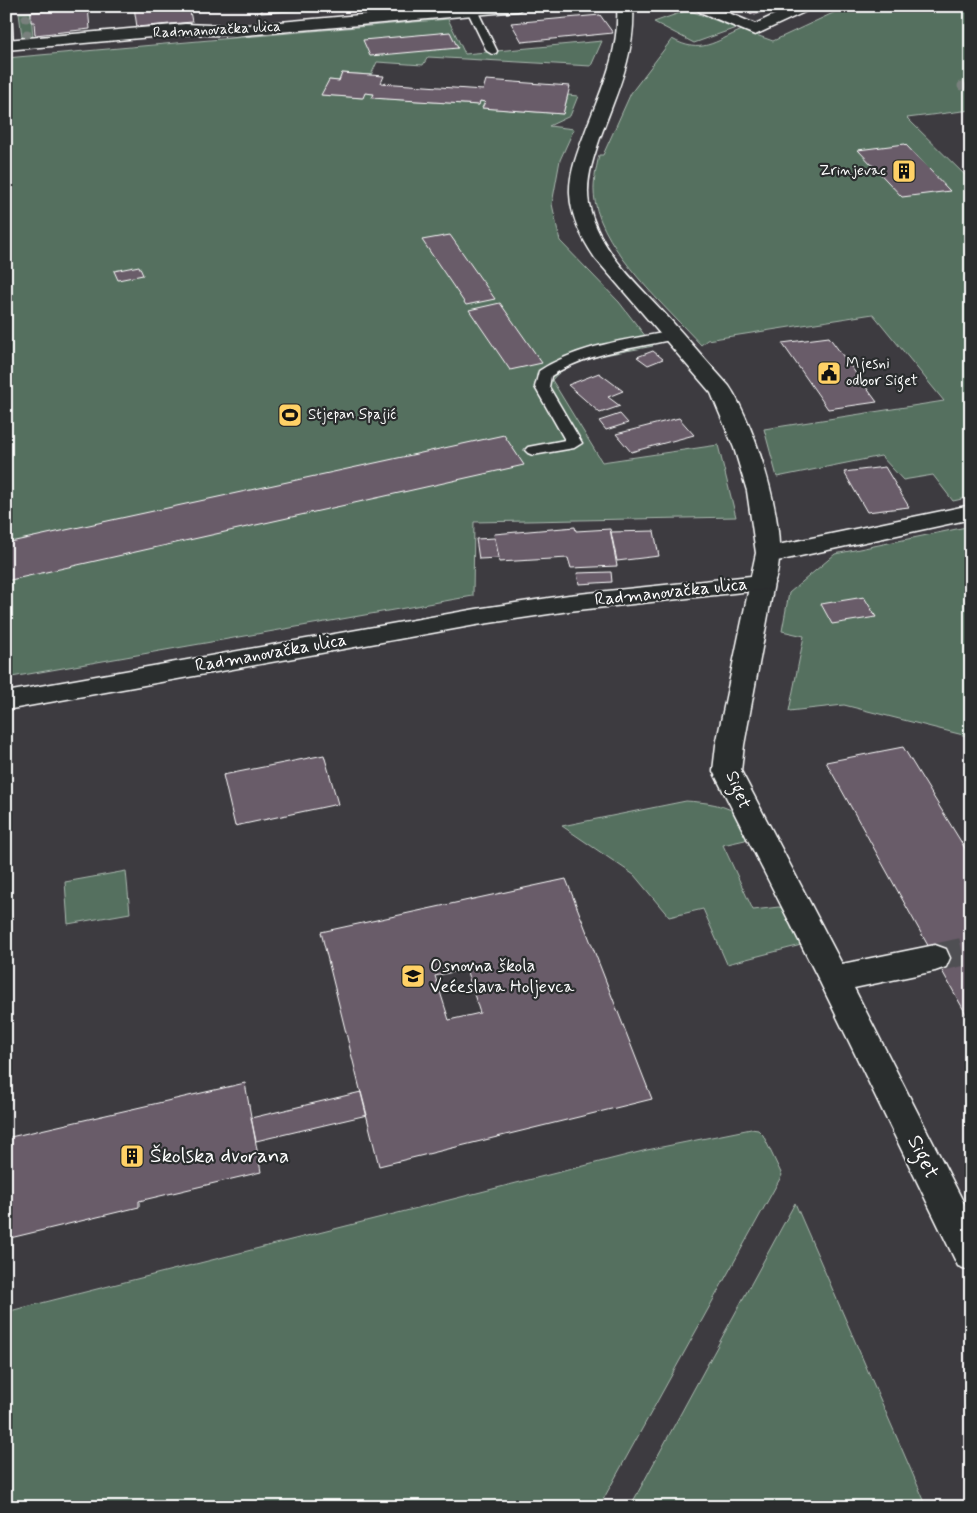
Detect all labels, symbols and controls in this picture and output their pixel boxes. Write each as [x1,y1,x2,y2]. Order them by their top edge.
street label: Radmanovačka ulica [153,17,282,43]
building icon: Zrinjevac [891,158,917,184]
place label: Zrinjevac [819,161,886,181]
place label: Mjesni odbor Siget [846,354,918,392]
public building icon: Mjesni odbor Siget [816,360,842,386]
sports icon: Stjepan Spajić [277,402,303,428]
place label: Stjepan Spajić [308,405,396,425]
street label: Radmanovačka ulica [593,572,749,612]
street label: Radmanovačka ulica [193,628,349,678]
street label: Siget [718,767,756,813]
place label: Osnovna škola Većeslava Holjevca [430,954,575,999]
school or university icon: Osnovna škola Većeslava Holjevca [400,963,426,989]
street label: Siget [899,1130,946,1185]
place label: Školska dvorana [150,1142,289,1170]
building icon: Školska dvorana [119,1143,145,1169]

